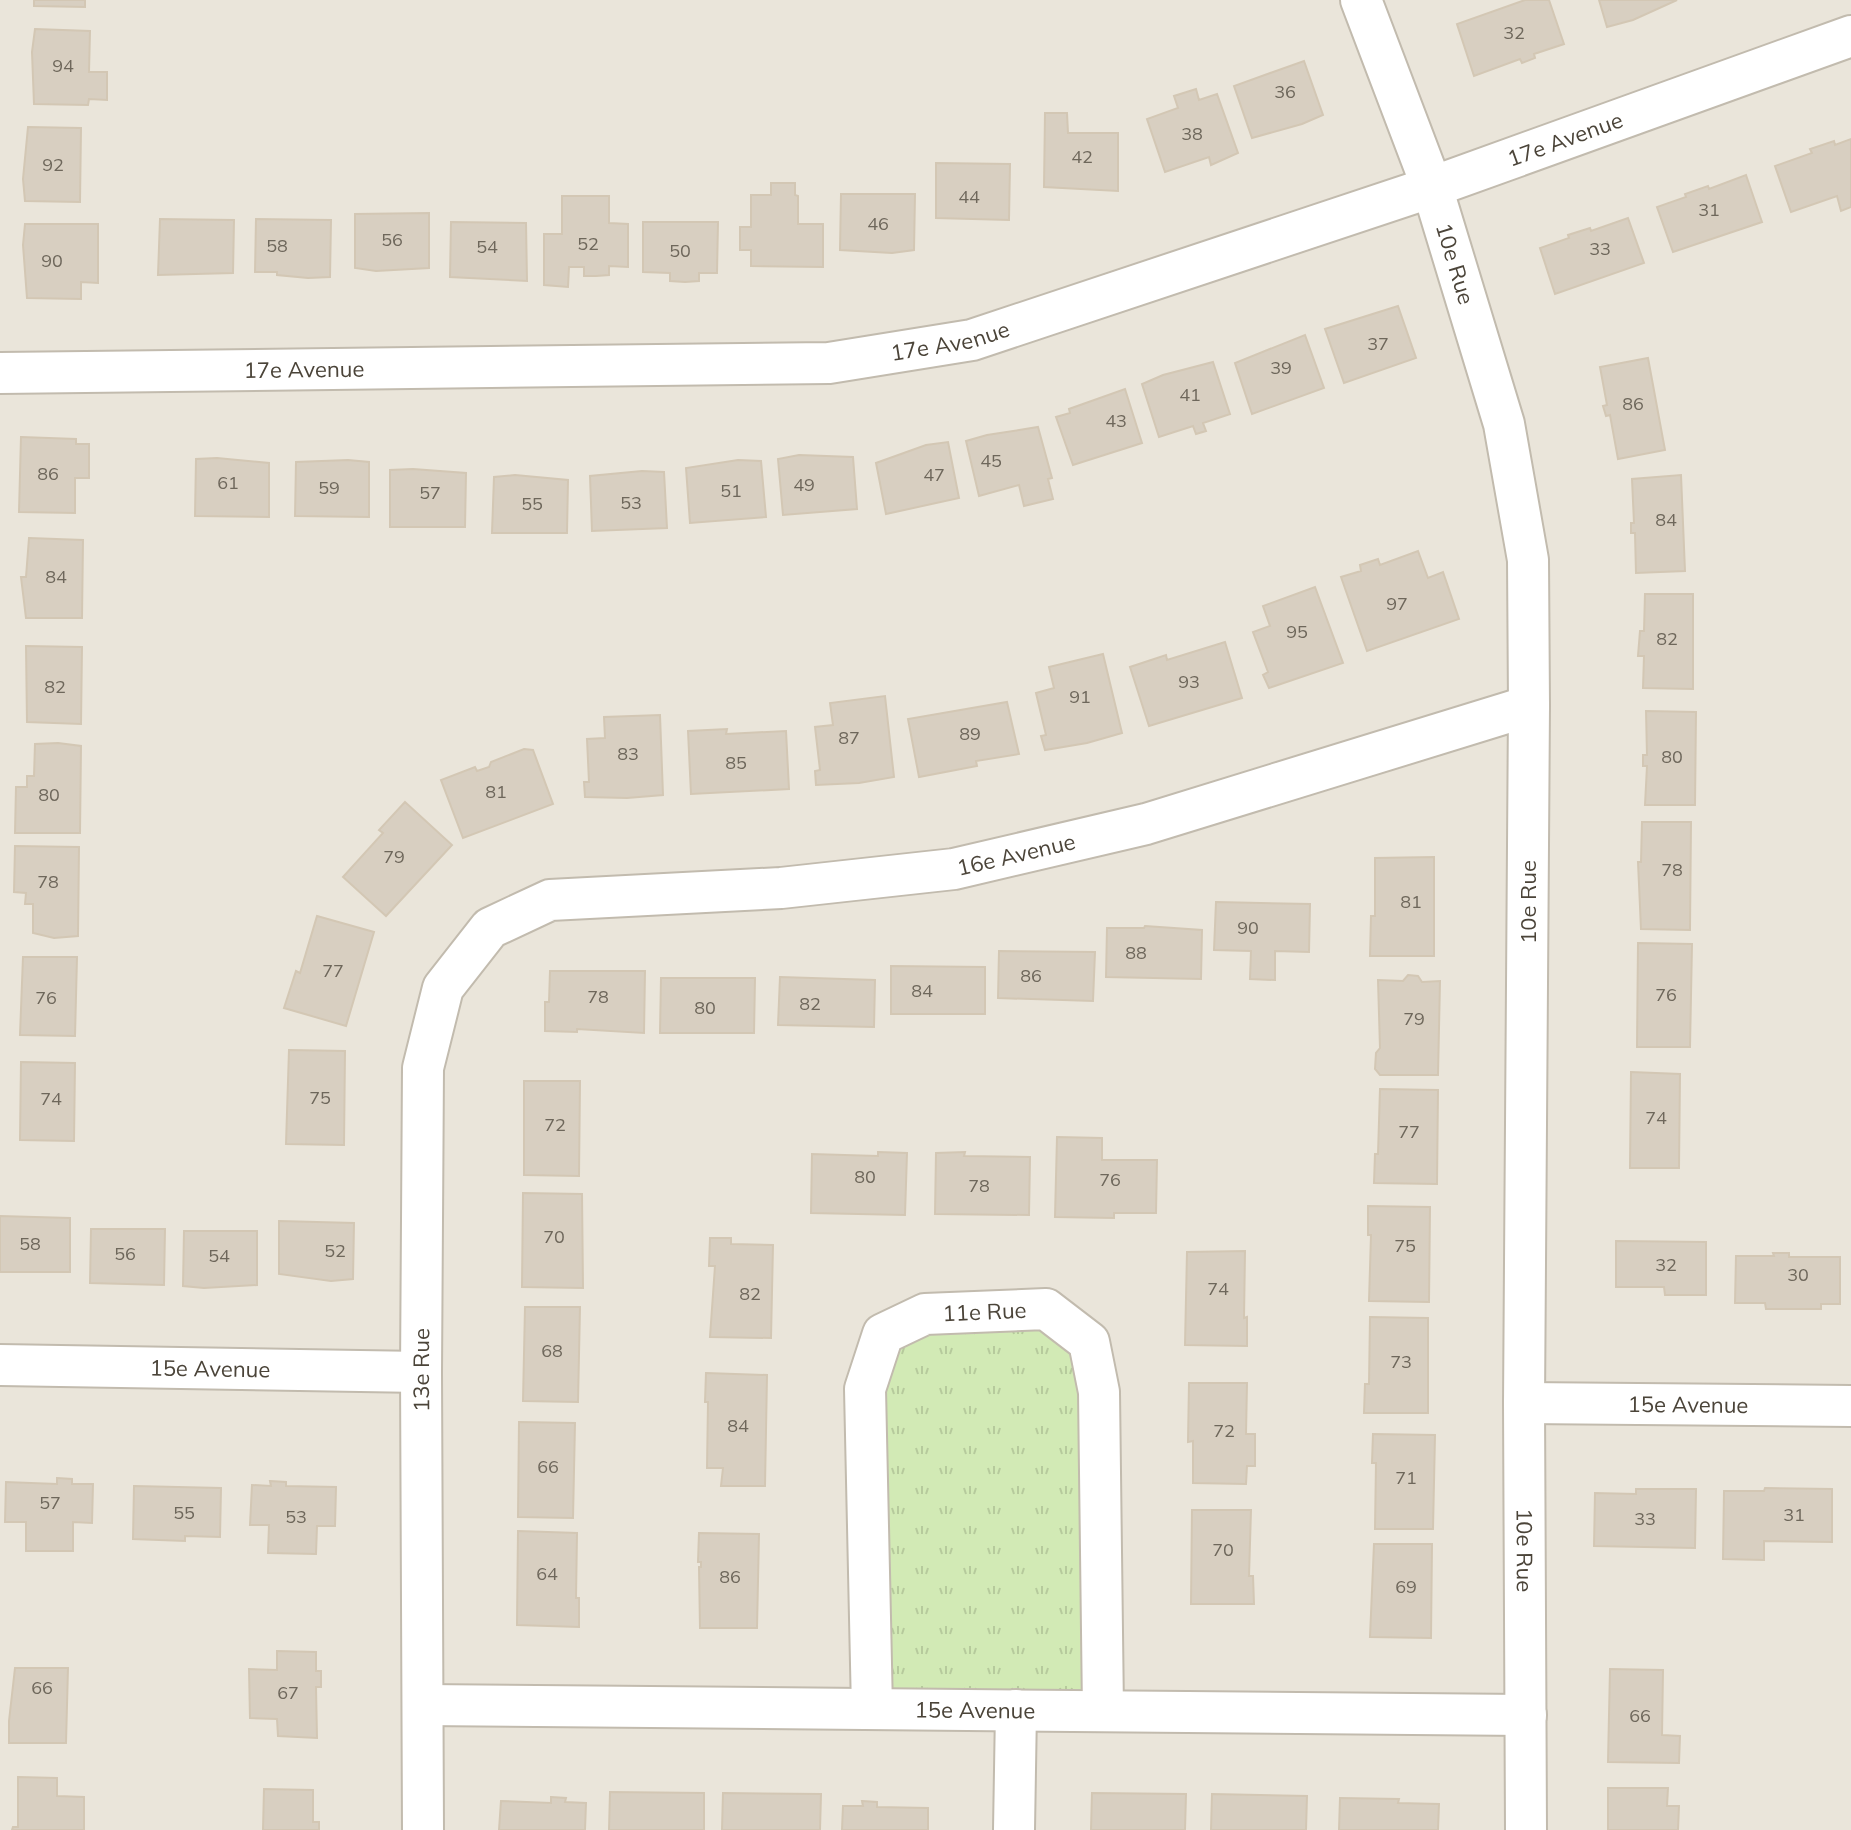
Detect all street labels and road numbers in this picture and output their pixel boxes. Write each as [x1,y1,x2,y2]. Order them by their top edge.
street label: 17e Avenue [1503,105,1627,173]
street label: 10e Rue [1430,219,1481,308]
street label: 17e Avenue [889,315,1013,367]
street label: 17e Avenue [243,355,365,384]
street label: 16e Avenue [954,827,1078,882]
street label: 10e Rue [1514,860,1542,944]
street label: 11e Rue [942,1296,1027,1327]
street label: 13e Rue [407,1328,435,1412]
street label: 15e Avenue [149,1353,271,1383]
street label: 15e Avenue [1627,1390,1749,1419]
street label: 10e Rue [1510,1508,1539,1592]
street label: 15e Avenue [914,1695,1036,1725]

